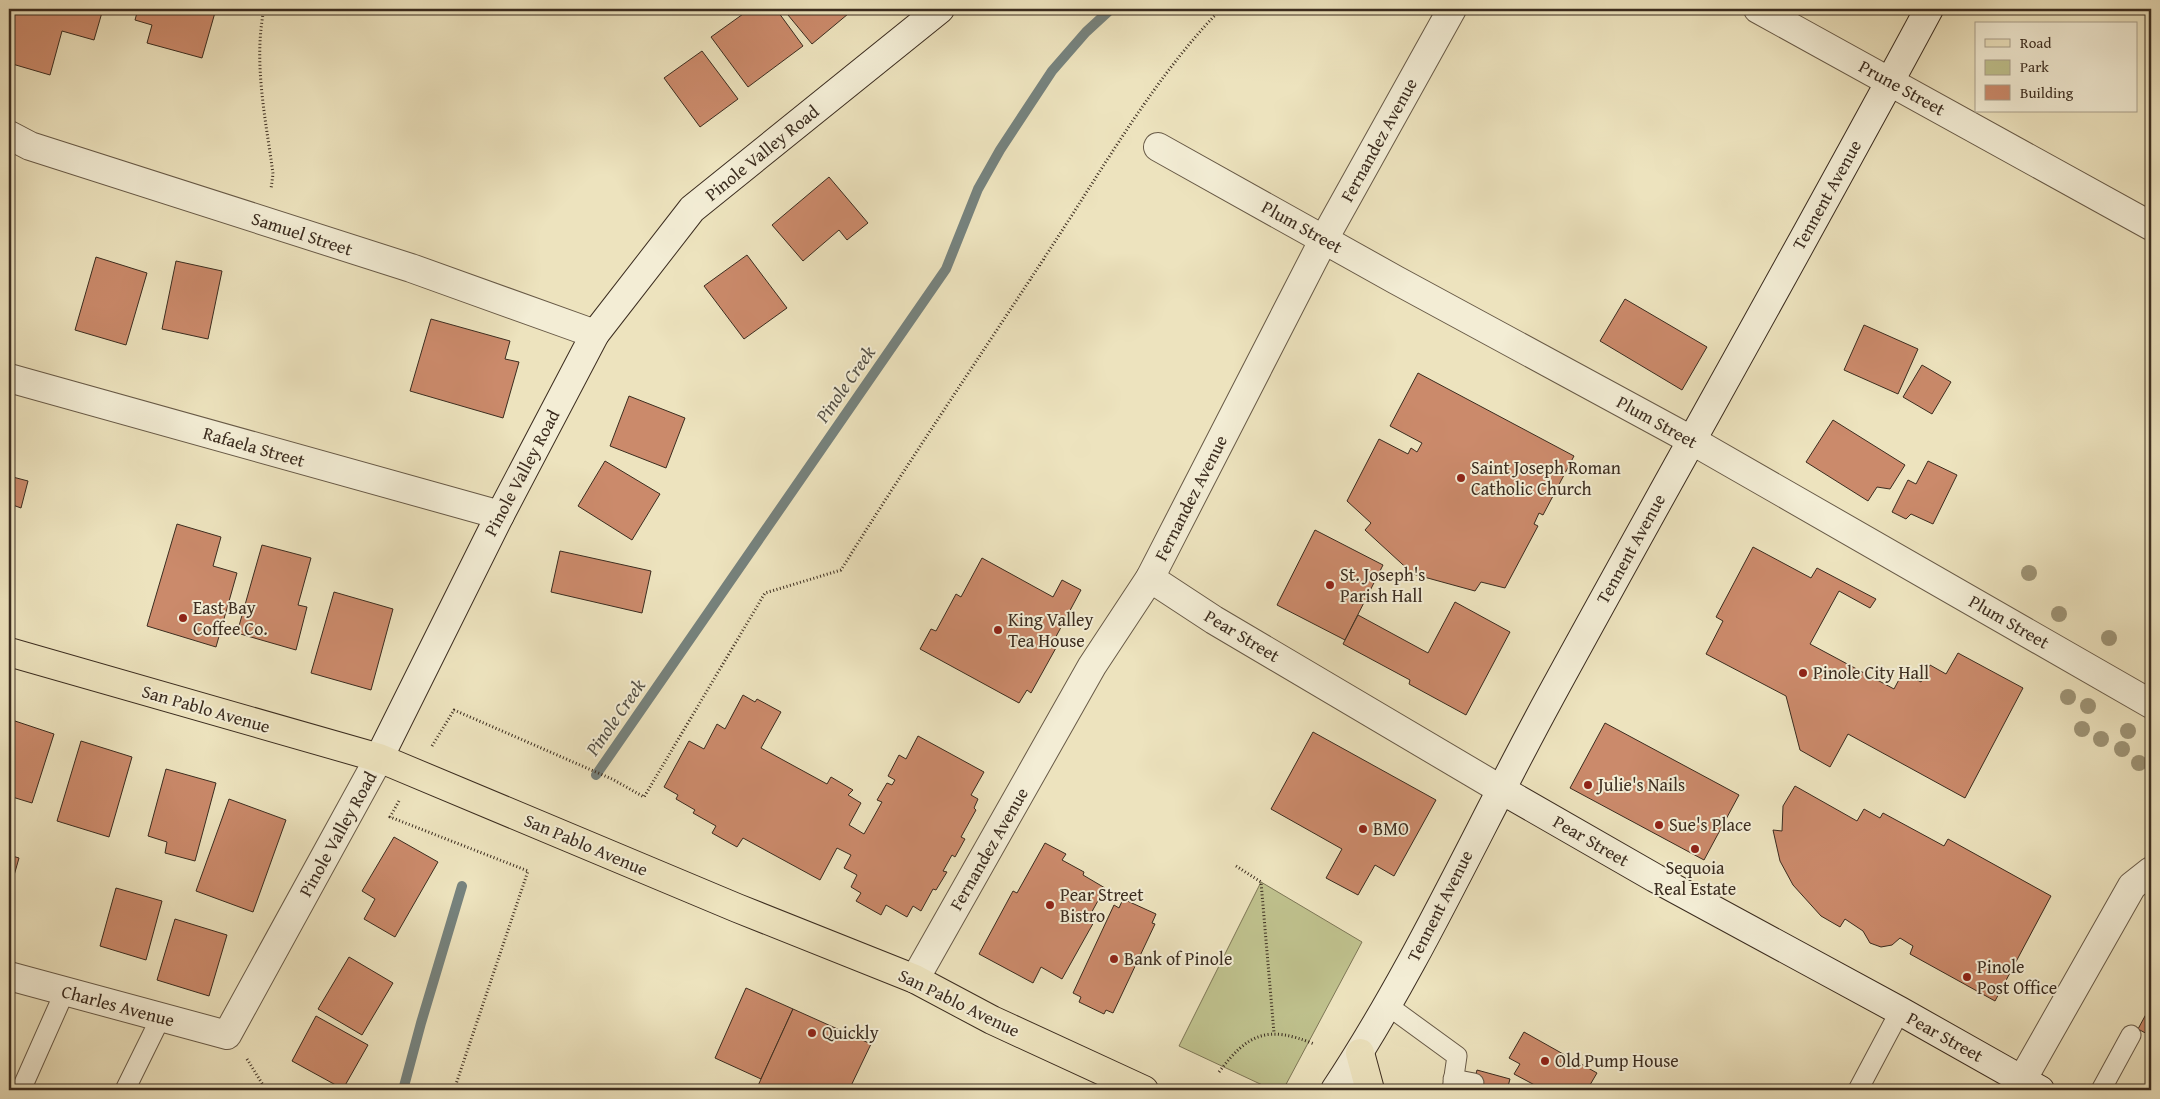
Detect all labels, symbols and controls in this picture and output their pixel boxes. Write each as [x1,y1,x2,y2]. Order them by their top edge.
legend [1975,22,2138,112]
text: Road [2020,32,2051,53]
street label: Prune Street [1854,53,1951,123]
text: Park [2020,56,2049,77]
street label: Fernandez Avenue [1333,73,1424,207]
text: Building [2020,82,2074,103]
street label: Pinole Valley Road [699,98,825,207]
street label: Tennent Avenue [1785,135,1868,255]
street label: Plum Street [1257,193,1348,260]
street label: Samuel Street [248,205,357,263]
water label: Pinole Creek [808,340,882,429]
street label: Plum Street [1612,388,1703,455]
street label: Pinole Valley Road [477,404,566,541]
street label: Rafaela Street [200,419,309,474]
street label: Fernandez Avenue [1147,430,1234,565]
place label: Saint Joseph Roman Catholic Church [1471,454,1621,502]
marker: Saint Joseph Roman Catholic Church [1455,472,1467,484]
street label: Tennent Avenue [1589,489,1672,609]
place label: St. Joseph's Parish Hall [1340,561,1426,609]
marker: St. Joseph's Parish Hall [1324,579,1336,591]
street label: Plum Street [1964,588,2055,656]
place label: East Bay Coffee Co. [193,594,268,642]
street label: Pear Street [1199,602,1286,669]
place label: King Valley Tea House [1008,606,1094,654]
marker: East Bay Coffee Co. [177,612,189,624]
marker: King Valley Tea House [992,624,1004,636]
place label: Pinole City Hall [1813,659,1929,686]
marker: Pinole City Hall [1797,667,1809,679]
water label: Pinole Creek [578,673,652,762]
street label: San Pablo Avenue [139,677,273,740]
street label: Pinole Valley Road [292,766,383,901]
place label: Julie's Nails [1596,771,1685,798]
marker: Julie's Nails [1582,779,1594,791]
street label: Fernandez Avenue [942,782,1035,915]
street label: San Pablo Avenue [520,806,652,883]
street label: Pear Street [1548,808,1635,873]
place label: Sue's Place [1669,811,1751,838]
place label: BMO [1373,815,1409,842]
marker: Sue's Place [1653,819,1665,831]
marker: BMO [1357,823,1369,835]
marker: Sequoia Real Estate [1689,843,1701,855]
street label: Tennent Avenue [1400,845,1479,966]
place label: Sequoia Real Estate [1654,854,1736,902]
place label: Pear Street Bistro [1060,881,1144,929]
marker: Pear Street Bistro [1044,899,1056,911]
place label: Bank of Pinole [1124,945,1232,972]
marker: Bank of Pinole [1108,953,1120,965]
place label: Pinole Post Office [1977,953,2057,1001]
street label: San Pablo Avenue [894,961,1025,1044]
marker: Pinole Post Office [1961,971,1973,983]
street label: Charles Avenue [59,977,178,1034]
street label: Pear Street [1902,1004,1989,1069]
place label: Quickly [822,1019,879,1046]
marker: Quickly [806,1027,818,1039]
place label: Old Pump House [1555,1047,1679,1074]
marker: Old Pump House [1539,1055,1551,1067]

